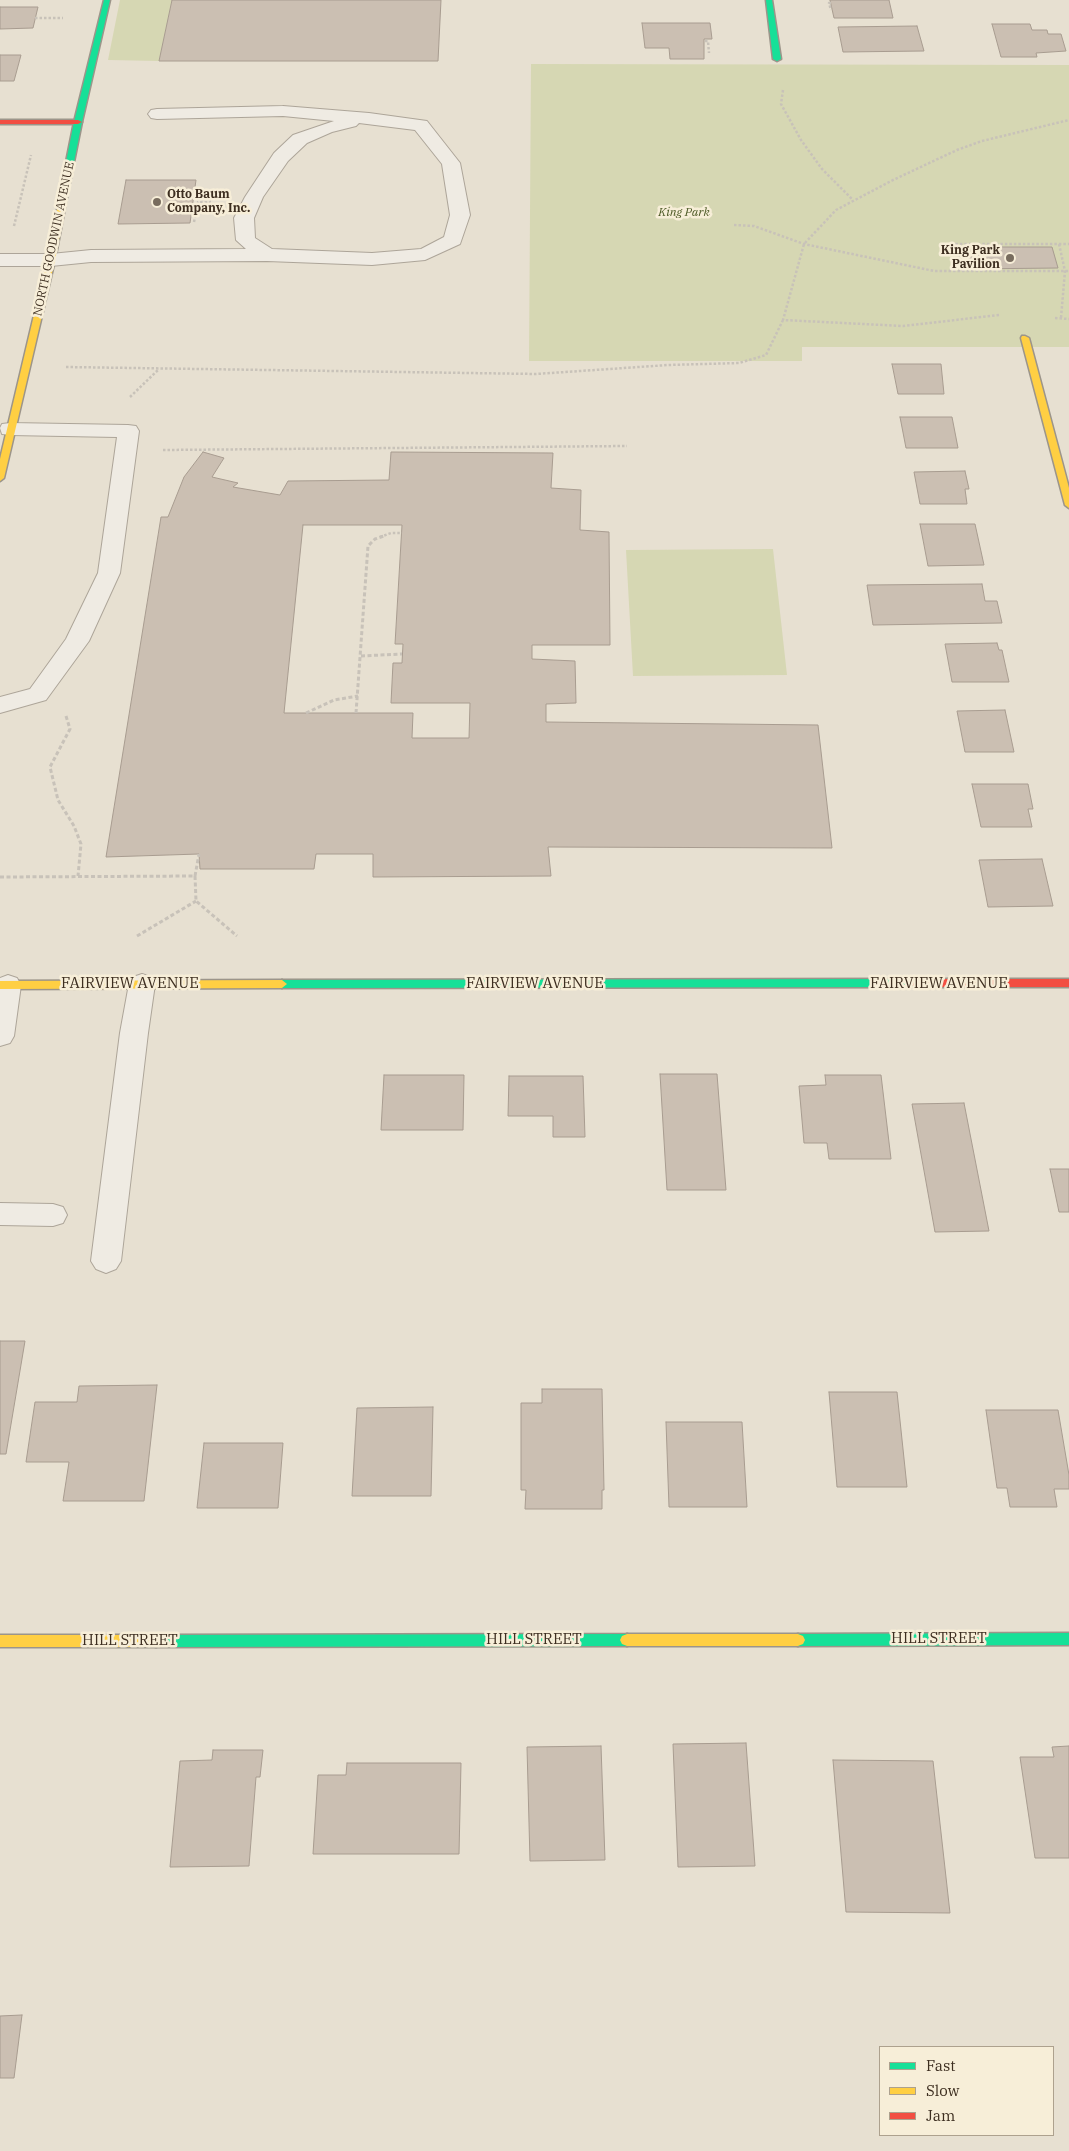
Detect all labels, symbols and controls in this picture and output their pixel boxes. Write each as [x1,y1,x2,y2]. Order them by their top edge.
street label: NORTH GOODWIN AVENUE [31,161,77,317]
place label: Otto Baum Company, Inc. [167,188,250,216]
marker: Otto Baum Company, Inc. [151,196,163,208]
park label: King Park [658,206,710,220]
place label: King Park Pavilion [941,244,1000,272]
marker: King Park Pavilion [1004,252,1016,264]
street label: FAIRVIEW AVENUE [61,975,199,993]
street label: FAIRVIEW AVENUE [466,975,604,993]
street label: FAIRVIEW AVENUE [870,975,1008,993]
street label: HILL STREET [891,1630,987,1648]
street label: HILL STREET [486,1631,582,1649]
street label: HILL STREET [82,1632,178,1650]
legend [879,2046,1054,2136]
text: Fast [926,2056,956,2075]
text: Slow [926,2081,959,2100]
text: Jam [926,2106,955,2125]

